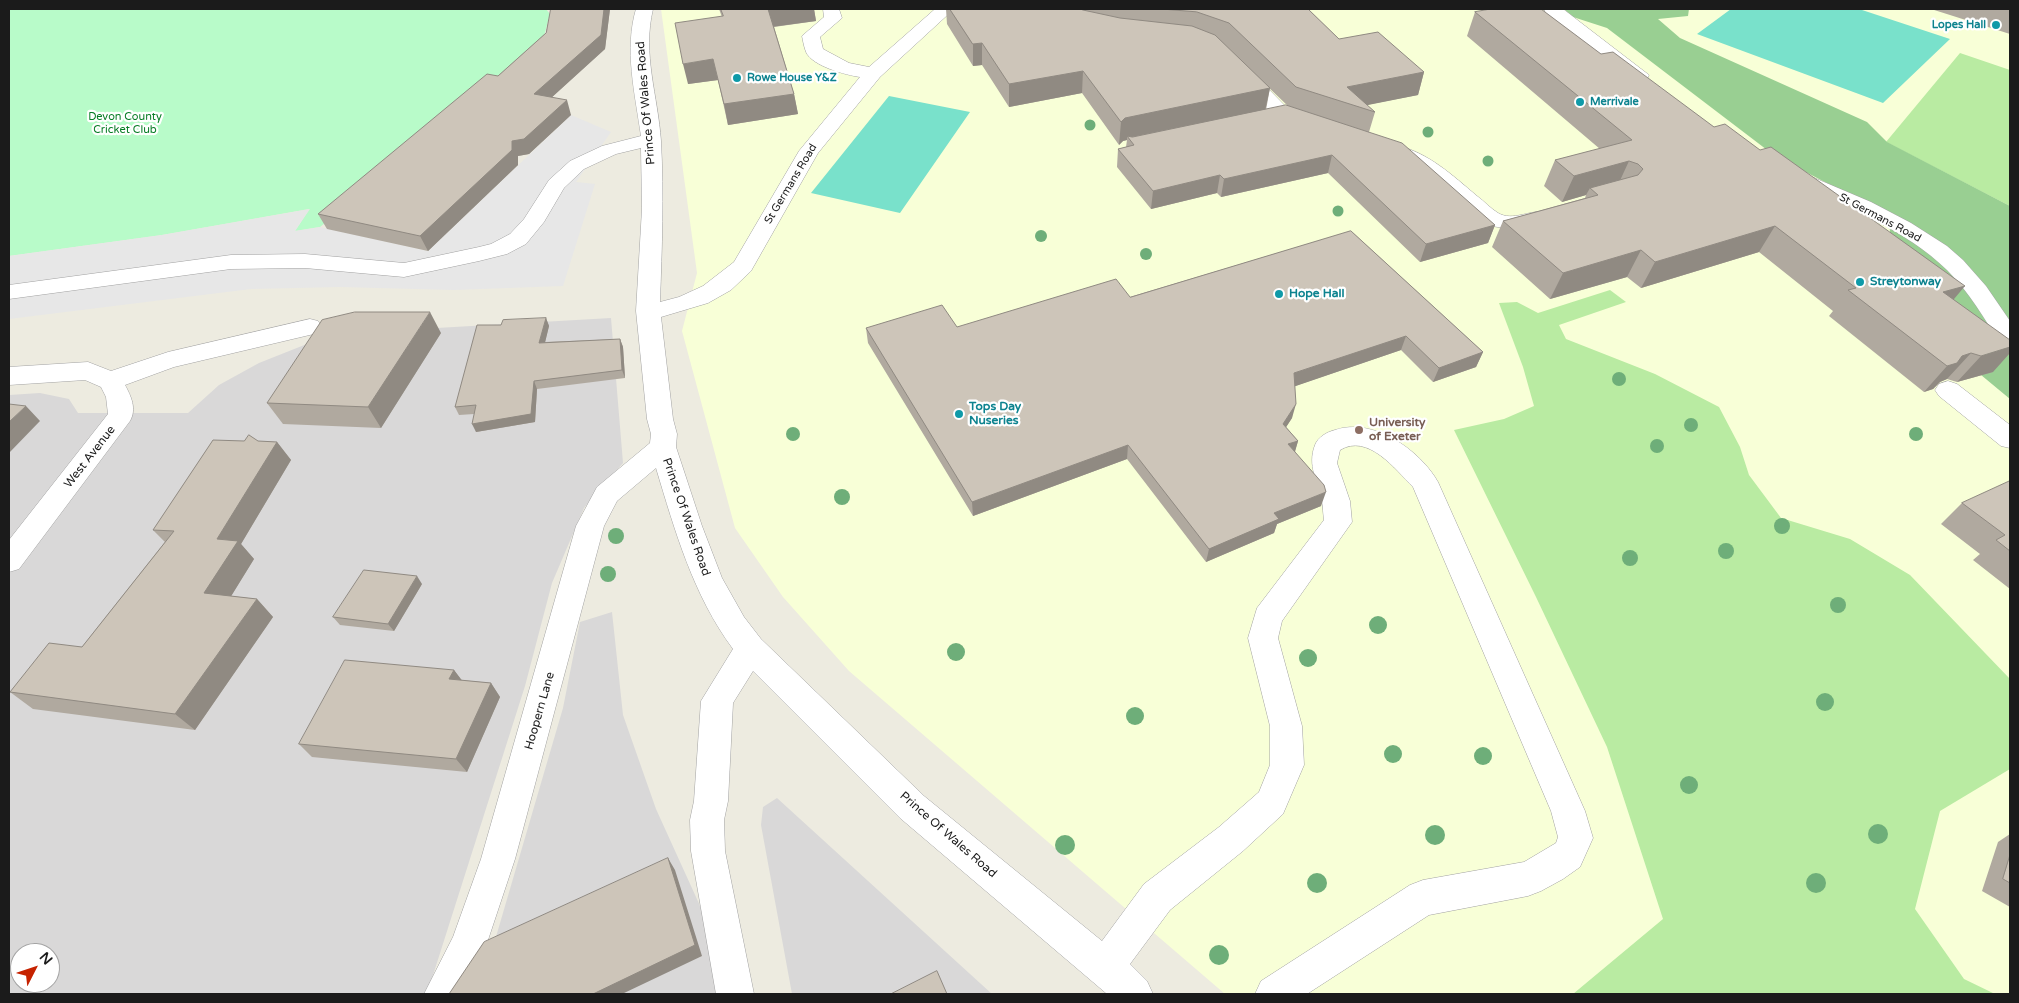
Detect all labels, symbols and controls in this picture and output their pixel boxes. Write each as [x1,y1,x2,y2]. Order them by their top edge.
place label: Lopes Hall [1932,18,1986,32]
marker: Lopes Hall [1990,19,2002,31]
street label: Prince Of Wales Road [633,41,659,165]
place label: Rowe House Y&Z [747,71,837,85]
marker: Rowe House Y&Z [731,72,743,84]
place label: Merrivale [1590,95,1639,109]
marker: Merrivale [1574,96,1586,108]
park label: Devon County Cricket Club [88,110,162,136]
street label: St Germans Road [762,142,820,226]
street label: St Germans Road [1837,191,1923,245]
place label: Streytonway [1870,275,1941,289]
marker: Streytonway [1854,276,1866,288]
place label: Hope Hall [1289,287,1344,301]
marker: Hope Hall [1273,288,1285,300]
place label: Tops Day Nuseries [969,400,1021,428]
marker: Tops Day Nuseries [953,408,965,420]
place label: University of Exeter [1369,416,1426,444]
street label: West Avenue [61,423,119,491]
marker: University of Exeter [1353,424,1365,436]
street label: Prince Of Wales Road [659,456,713,578]
street label: Hoopern Lane [522,670,558,752]
street label: Prince Of Wales Road [897,789,999,881]
north arrow [10,943,60,993]
text: N [36,949,56,968]

